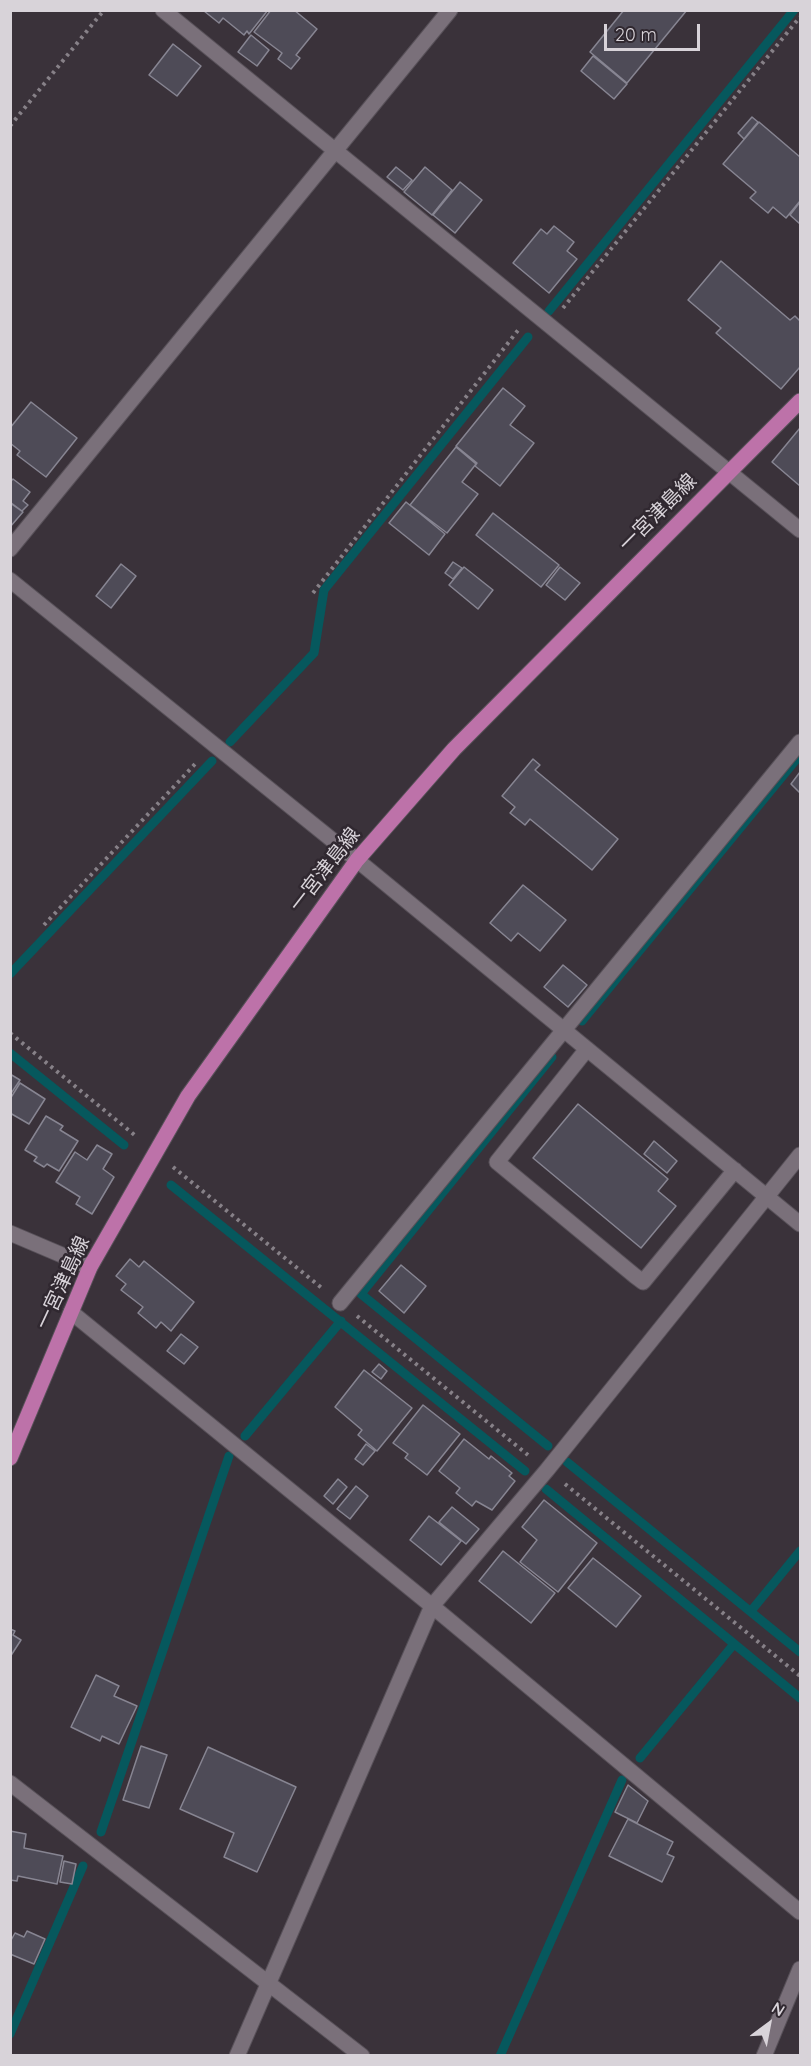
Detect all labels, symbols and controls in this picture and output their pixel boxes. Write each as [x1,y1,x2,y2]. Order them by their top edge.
scale bar [607,12,703,50]
text: 20 m [615,23,657,46]
street label: 一宮津島線 [614,469,702,557]
street label: 一宮津島線 [285,823,365,917]
street label: 一宮津島線 [31,1233,95,1333]
north arrow [739,1994,799,2054]
text: N [768,1997,789,2020]

